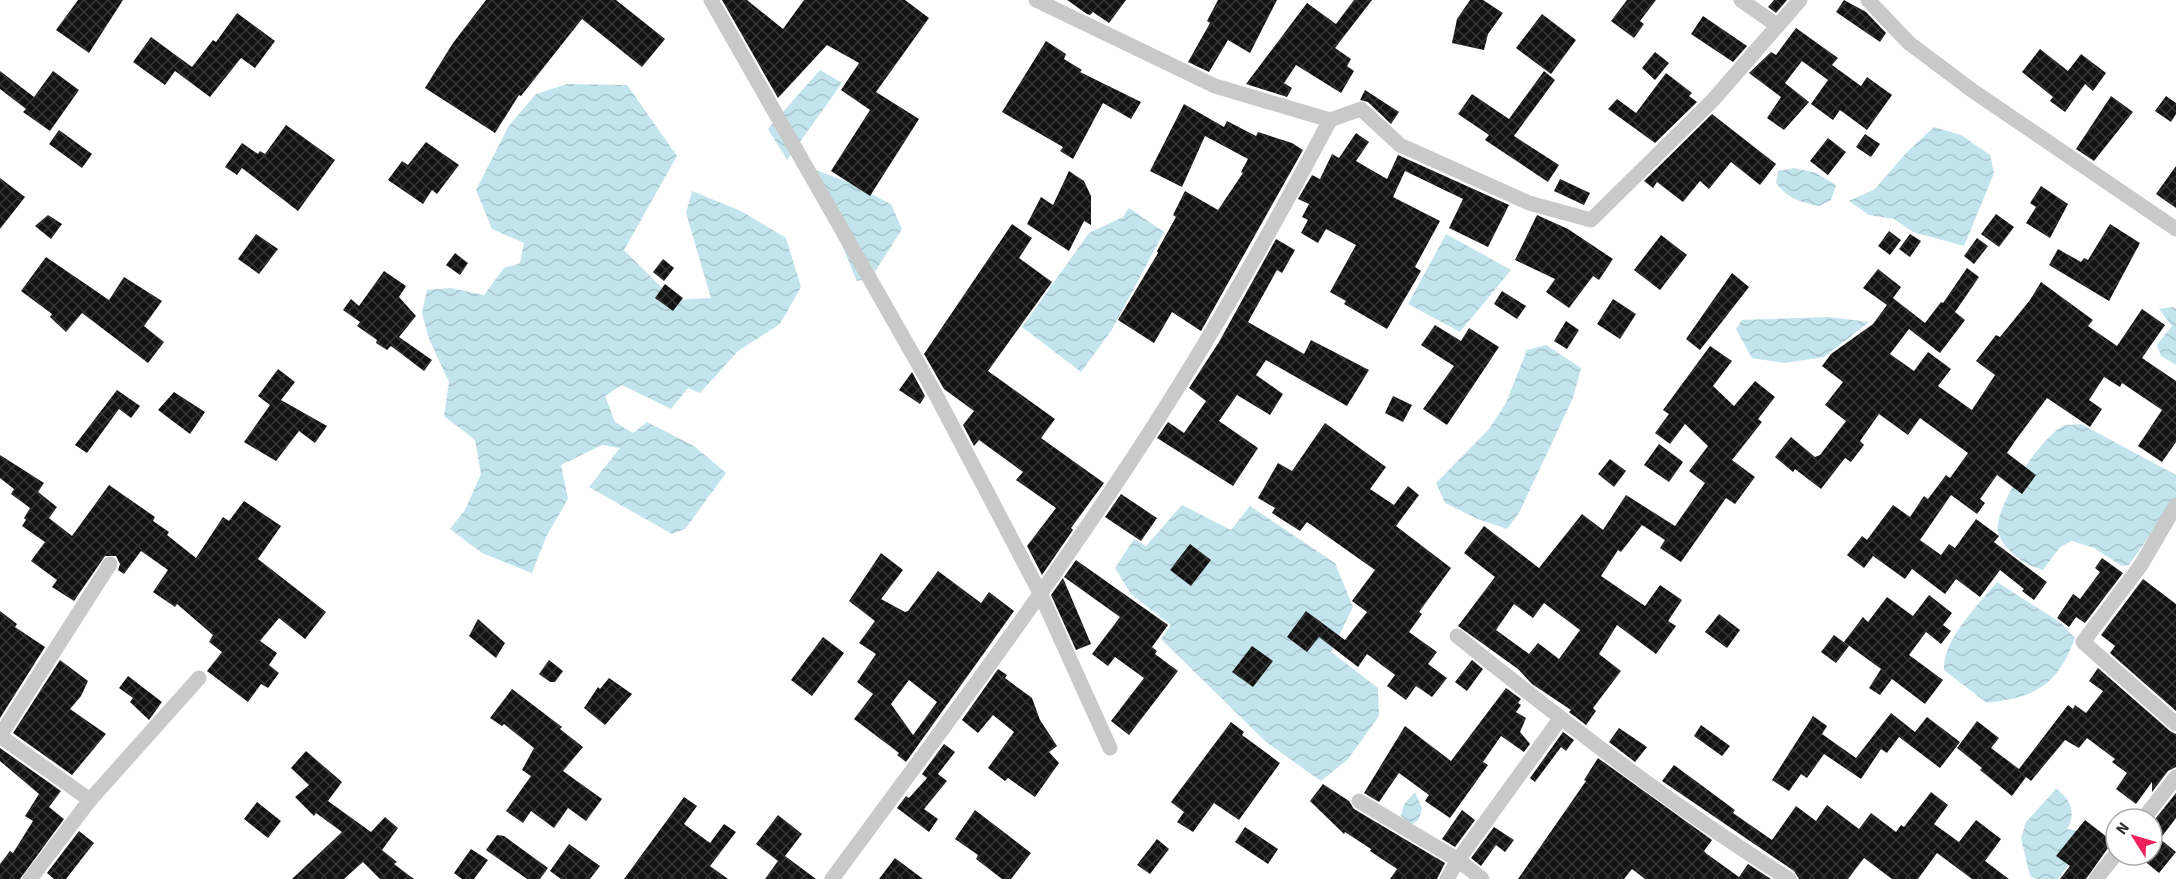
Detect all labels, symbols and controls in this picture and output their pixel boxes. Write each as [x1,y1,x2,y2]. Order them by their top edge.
north arrow [2104,807,2164,867]
text: N [2111,818,2135,839]

